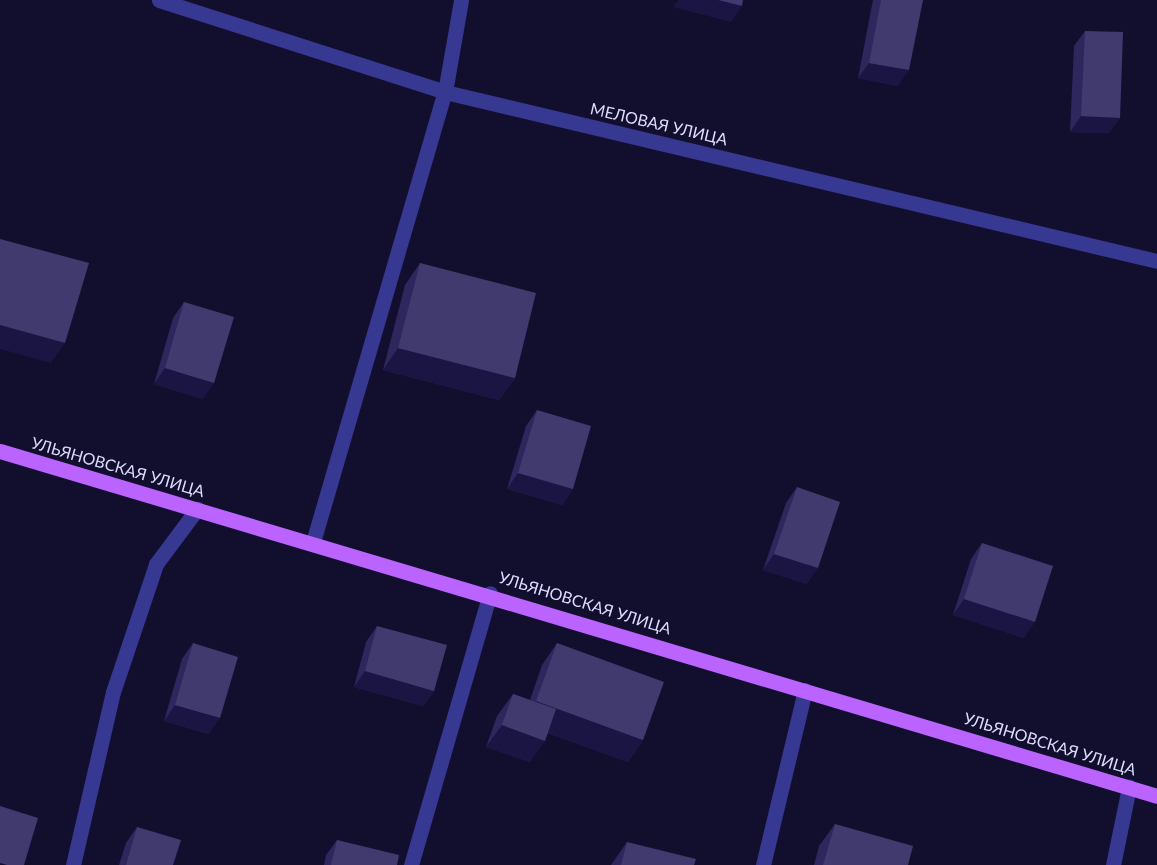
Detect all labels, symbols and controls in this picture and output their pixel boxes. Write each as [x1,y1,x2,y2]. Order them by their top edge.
street label: МЕЛОВАЯ УЛИЦА [588,99,730,149]
street label: УЛЬЯНОВСКАЯ УЛИЦА [29,433,207,501]
street label: УЛЬЯНОВСКАЯ УЛИЦА [496,568,674,638]
street label: УЛЬЯНОВСКАЯ УЛИЦА [961,709,1139,779]

